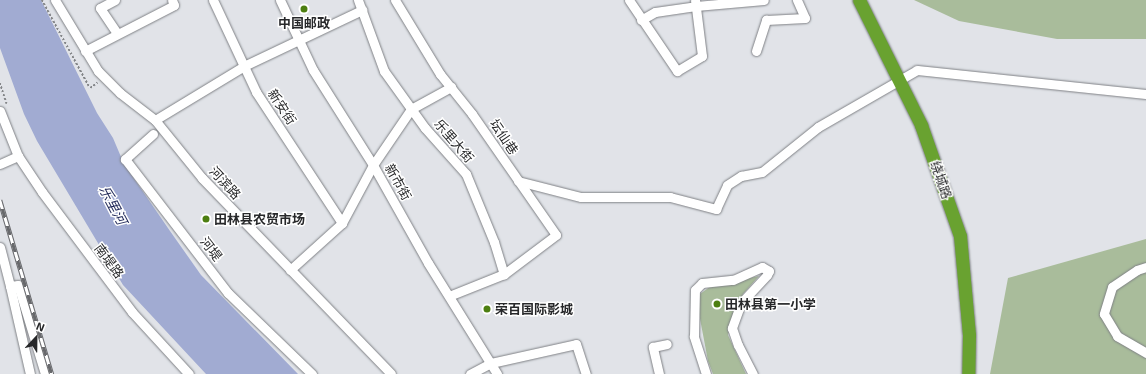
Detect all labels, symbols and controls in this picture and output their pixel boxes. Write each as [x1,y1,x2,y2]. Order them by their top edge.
marker: 中国邮政 [299,4,309,14]
place label: 中国邮政 [278,15,330,31]
street label: 新安街 [265,86,299,128]
street label: 乐里大街 [431,116,477,166]
street label: 坛仙巷 [487,116,521,158]
street label: 绕城路 [927,159,955,201]
street label: 新市街 [382,161,414,203]
street label: 河滨路 [206,163,244,203]
water label: 乐里河 [96,183,130,227]
place label: 田林县农贸市场 [214,211,305,227]
marker: 田林县农贸市场 [201,214,211,224]
street label: 河堤 [197,234,225,264]
street label: 南堤路 [91,241,127,281]
place label: 田林县第一小学 [725,296,816,312]
marker: 田林县第一小学 [712,299,722,309]
place label: 荣百国际影城 [495,301,573,317]
marker: 荣百国际影城 [482,304,492,314]
north arrow [16,318,56,358]
text: N [35,319,47,334]

